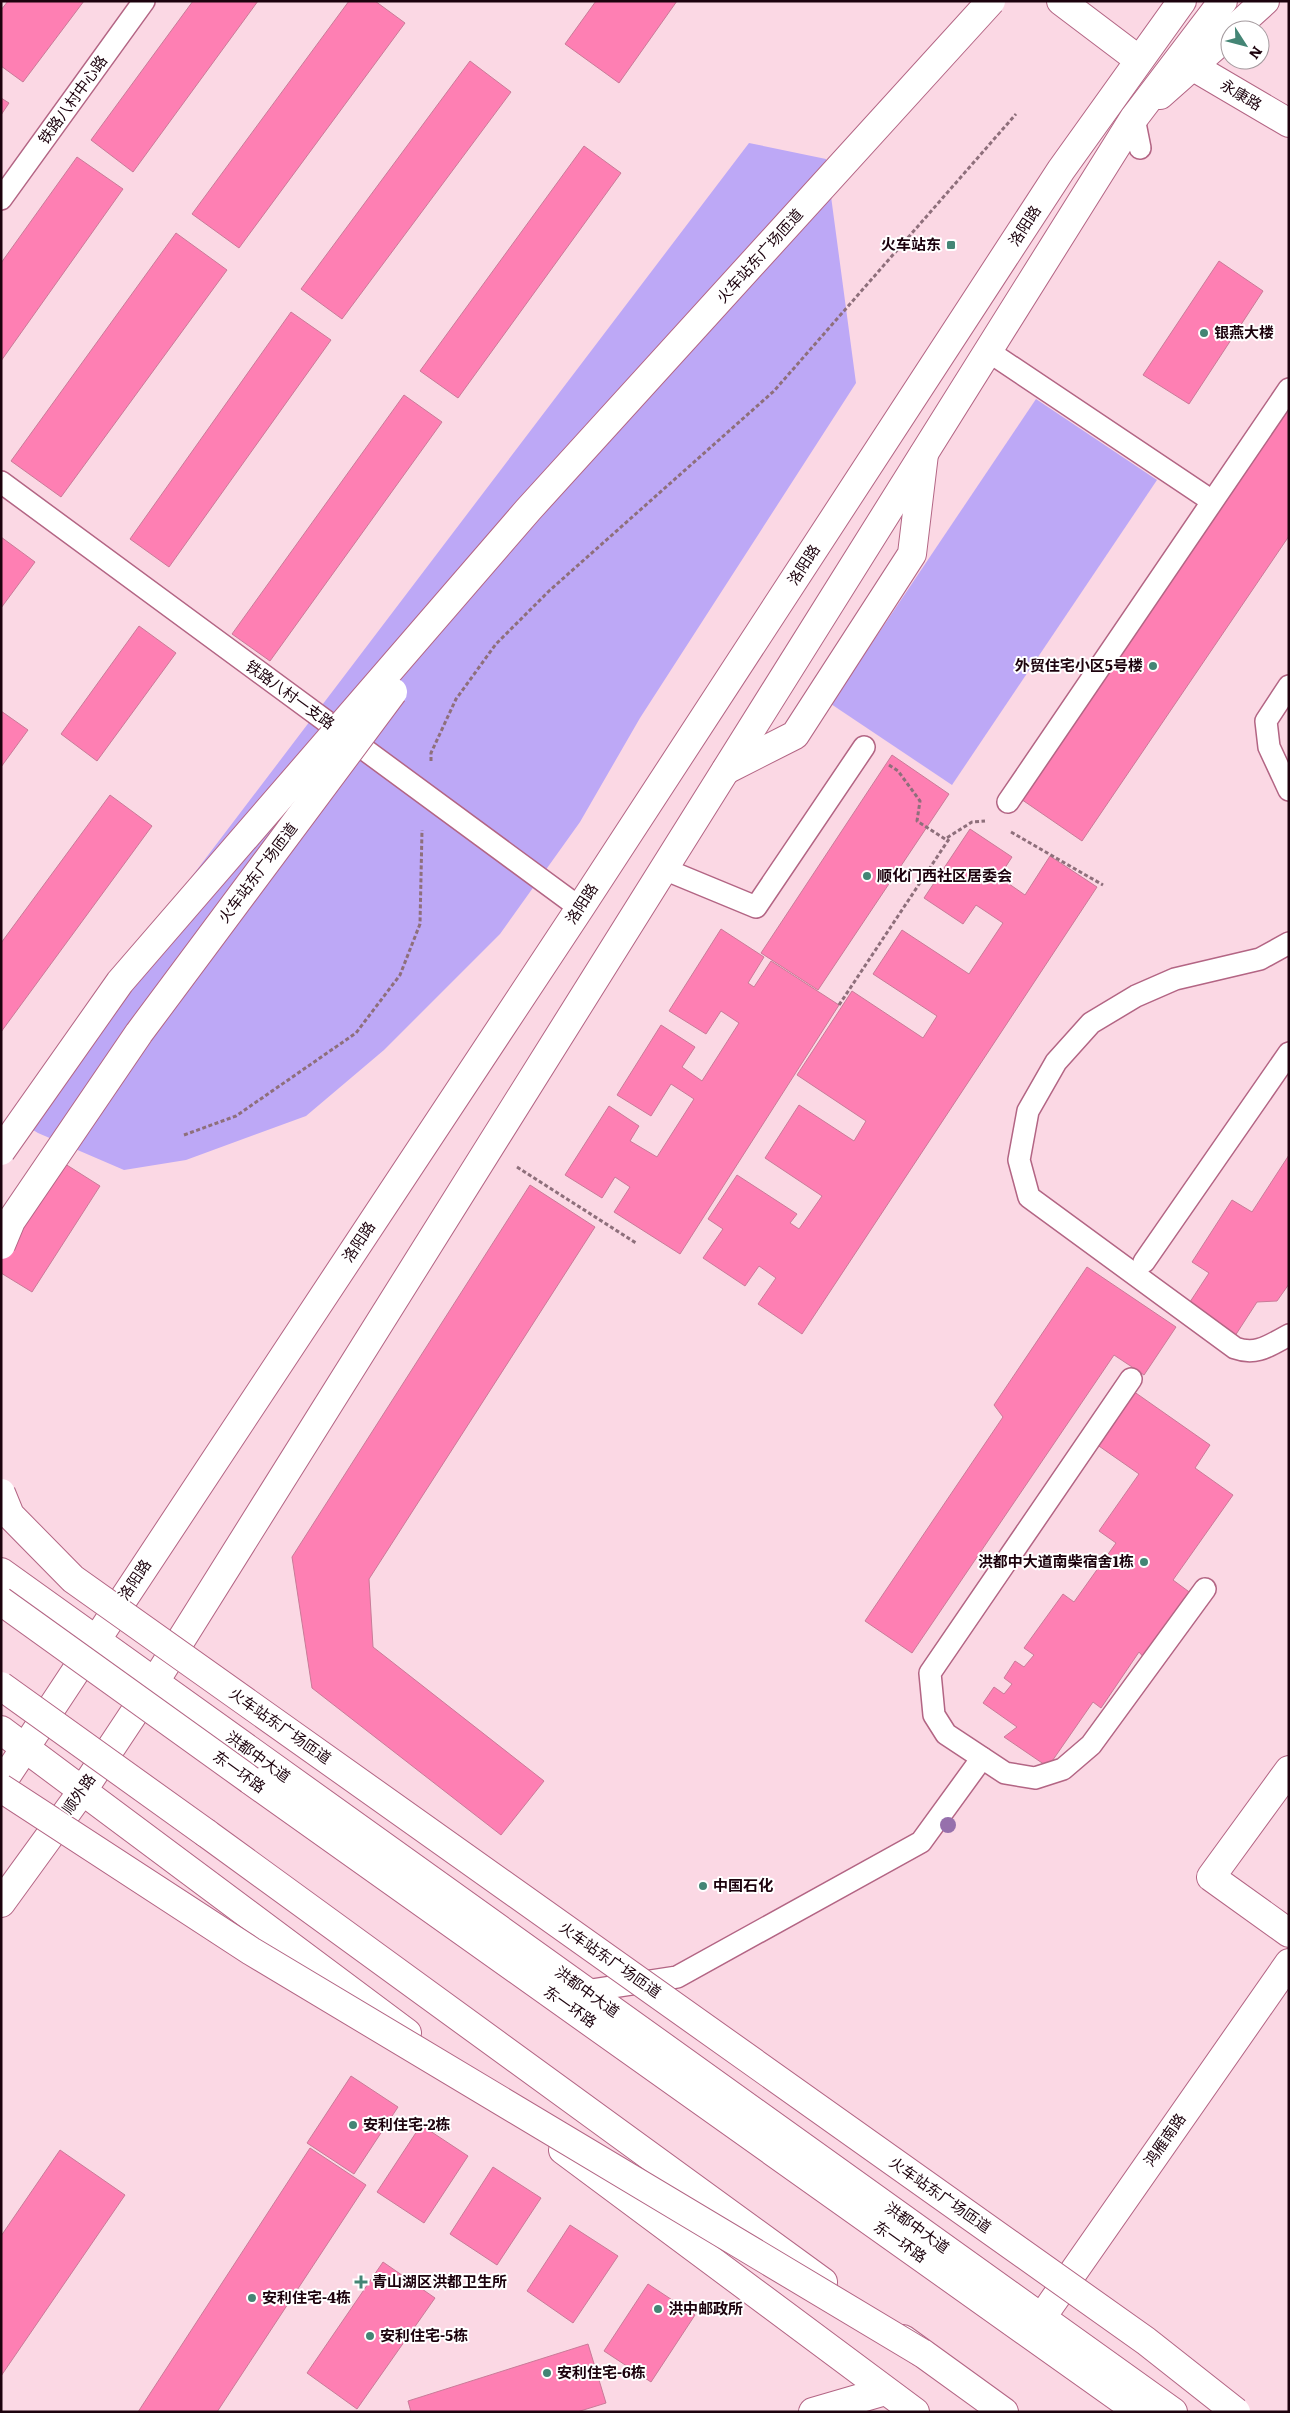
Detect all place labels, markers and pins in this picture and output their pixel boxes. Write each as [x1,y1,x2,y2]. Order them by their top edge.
place label: 火车站东 [881,232,941,255]
marker: 火车站东 [945,239,957,251]
place label: 银燕大楼 [1214,320,1274,343]
marker: 银燕大楼 [1198,327,1210,339]
place label: 外贸住宅小区5号楼 [1015,653,1143,676]
marker: 外贸住宅小区5号楼 [1147,660,1159,672]
place label: 顺化门西社区居委会 [877,863,1012,886]
marker: 顺化门西社区居委会 [861,870,873,882]
place label: 洪都中大道南柴宿舍1栋 [978,1549,1134,1572]
marker: 洪都中大道南柴宿舍1栋 [1138,1556,1150,1568]
place label: 中国石化 [713,1873,773,1896]
marker: 中国石化 [697,1880,709,1892]
place label: 安利住宅-2栋 [363,2112,451,2135]
marker: 安利住宅-2栋 [347,2119,359,2131]
place label: 青山湖区洪都卫生所 [372,2269,507,2292]
marker: 青山湖区洪都卫生所 [354,2275,368,2289]
place label: 安利住宅-4栋 [262,2285,351,2308]
marker: 安利住宅-4栋 [246,2292,258,2304]
place label: 洪中邮政所 [668,2296,743,2319]
marker: 洪中邮政所 [652,2303,664,2315]
place label: 安利住宅-5栋 [380,2323,468,2346]
marker: 安利住宅-5栋 [364,2330,376,2342]
place label: 安利住宅-6栋 [557,2360,646,2383]
marker: 安利住宅-6栋 [541,2367,553,2379]

